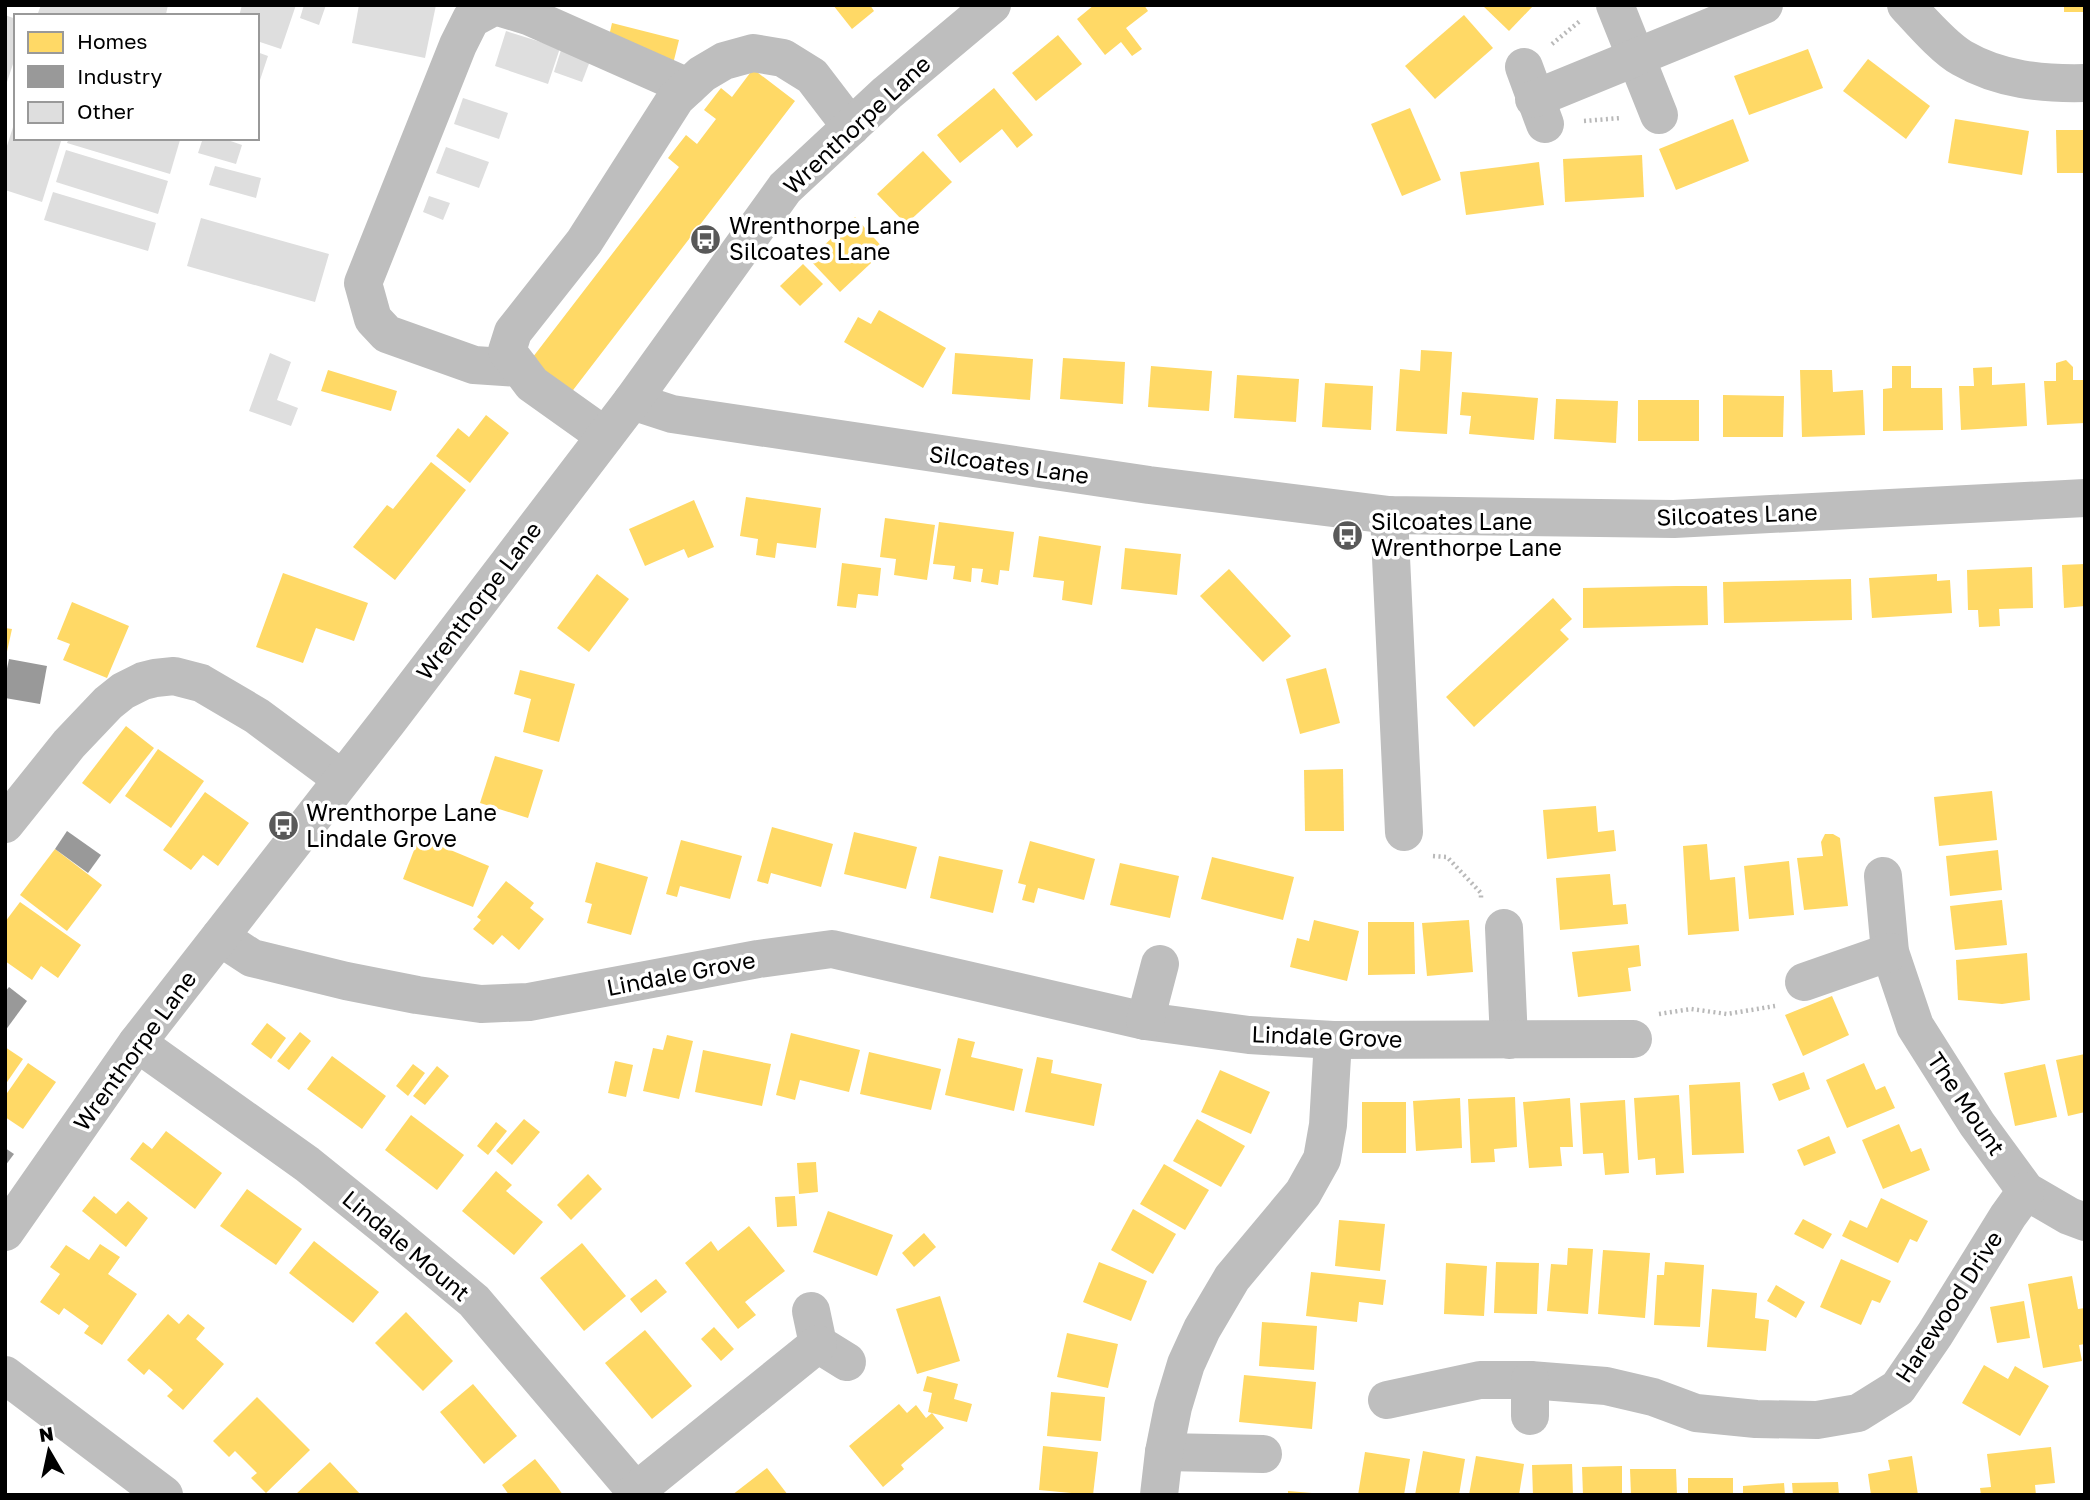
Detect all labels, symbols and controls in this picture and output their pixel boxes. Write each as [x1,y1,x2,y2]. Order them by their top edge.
legend [14,14,259,140]
text: Homes [77,28,147,54]
street label: Wrenthorpe Lane [777,49,936,200]
text: Industry [77,63,162,89]
text: Other [77,98,134,124]
place label: Wrenthorpe Lane Silcoates Lane [729,211,920,265]
bus stop icon: Wrenthorpe Lane Silcoates Lane [689,222,723,256]
street label: Silcoates Lane [927,439,1091,489]
street label: Silcoates Lane [1656,497,1818,531]
place label: Silcoates Lane Wrenthorpe Lane [1371,507,1562,561]
street label: Wrenthorpe Lane [410,516,547,685]
bus stop icon: Silcoates Lane Wrenthorpe Lane [1331,518,1365,552]
place label: Wrenthorpe Lane Lindale Grove [306,798,497,852]
bus stop icon: Wrenthorpe Lane Lindale Grove [266,809,300,843]
street label: Lindale Grove [604,945,758,1001]
street label: Wrenthorpe Lane [67,965,202,1136]
street label: Lindale Grove [1251,1019,1403,1053]
street label: The Mount [1922,1047,2011,1160]
street label: Lindale Mount [337,1184,476,1307]
street label: Harewood Drive [1889,1225,2008,1388]
north arrow [14,1416,84,1486]
text: N [37,1421,55,1446]

